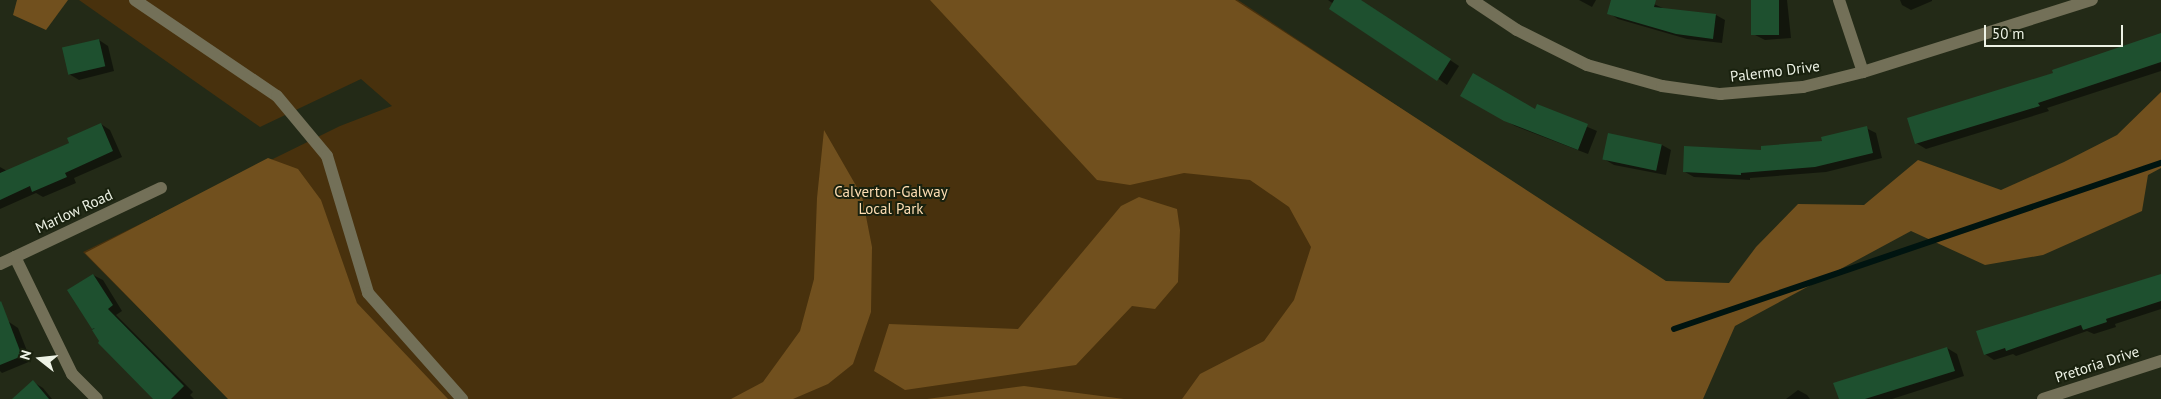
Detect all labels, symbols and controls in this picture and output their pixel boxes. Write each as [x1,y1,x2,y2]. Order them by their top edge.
scale bar [1986,15,2125,47]
text: 50 m [1992,24,2025,43]
street label: Palermo Drive [1729,57,1821,85]
park label: Calverton-Galway Local Park [834,182,948,217]
street label: Marlow Road [32,185,116,237]
north arrow [15,334,65,384]
street label: Pretoria Drive [2053,342,2141,386]
text: N [16,348,35,362]

